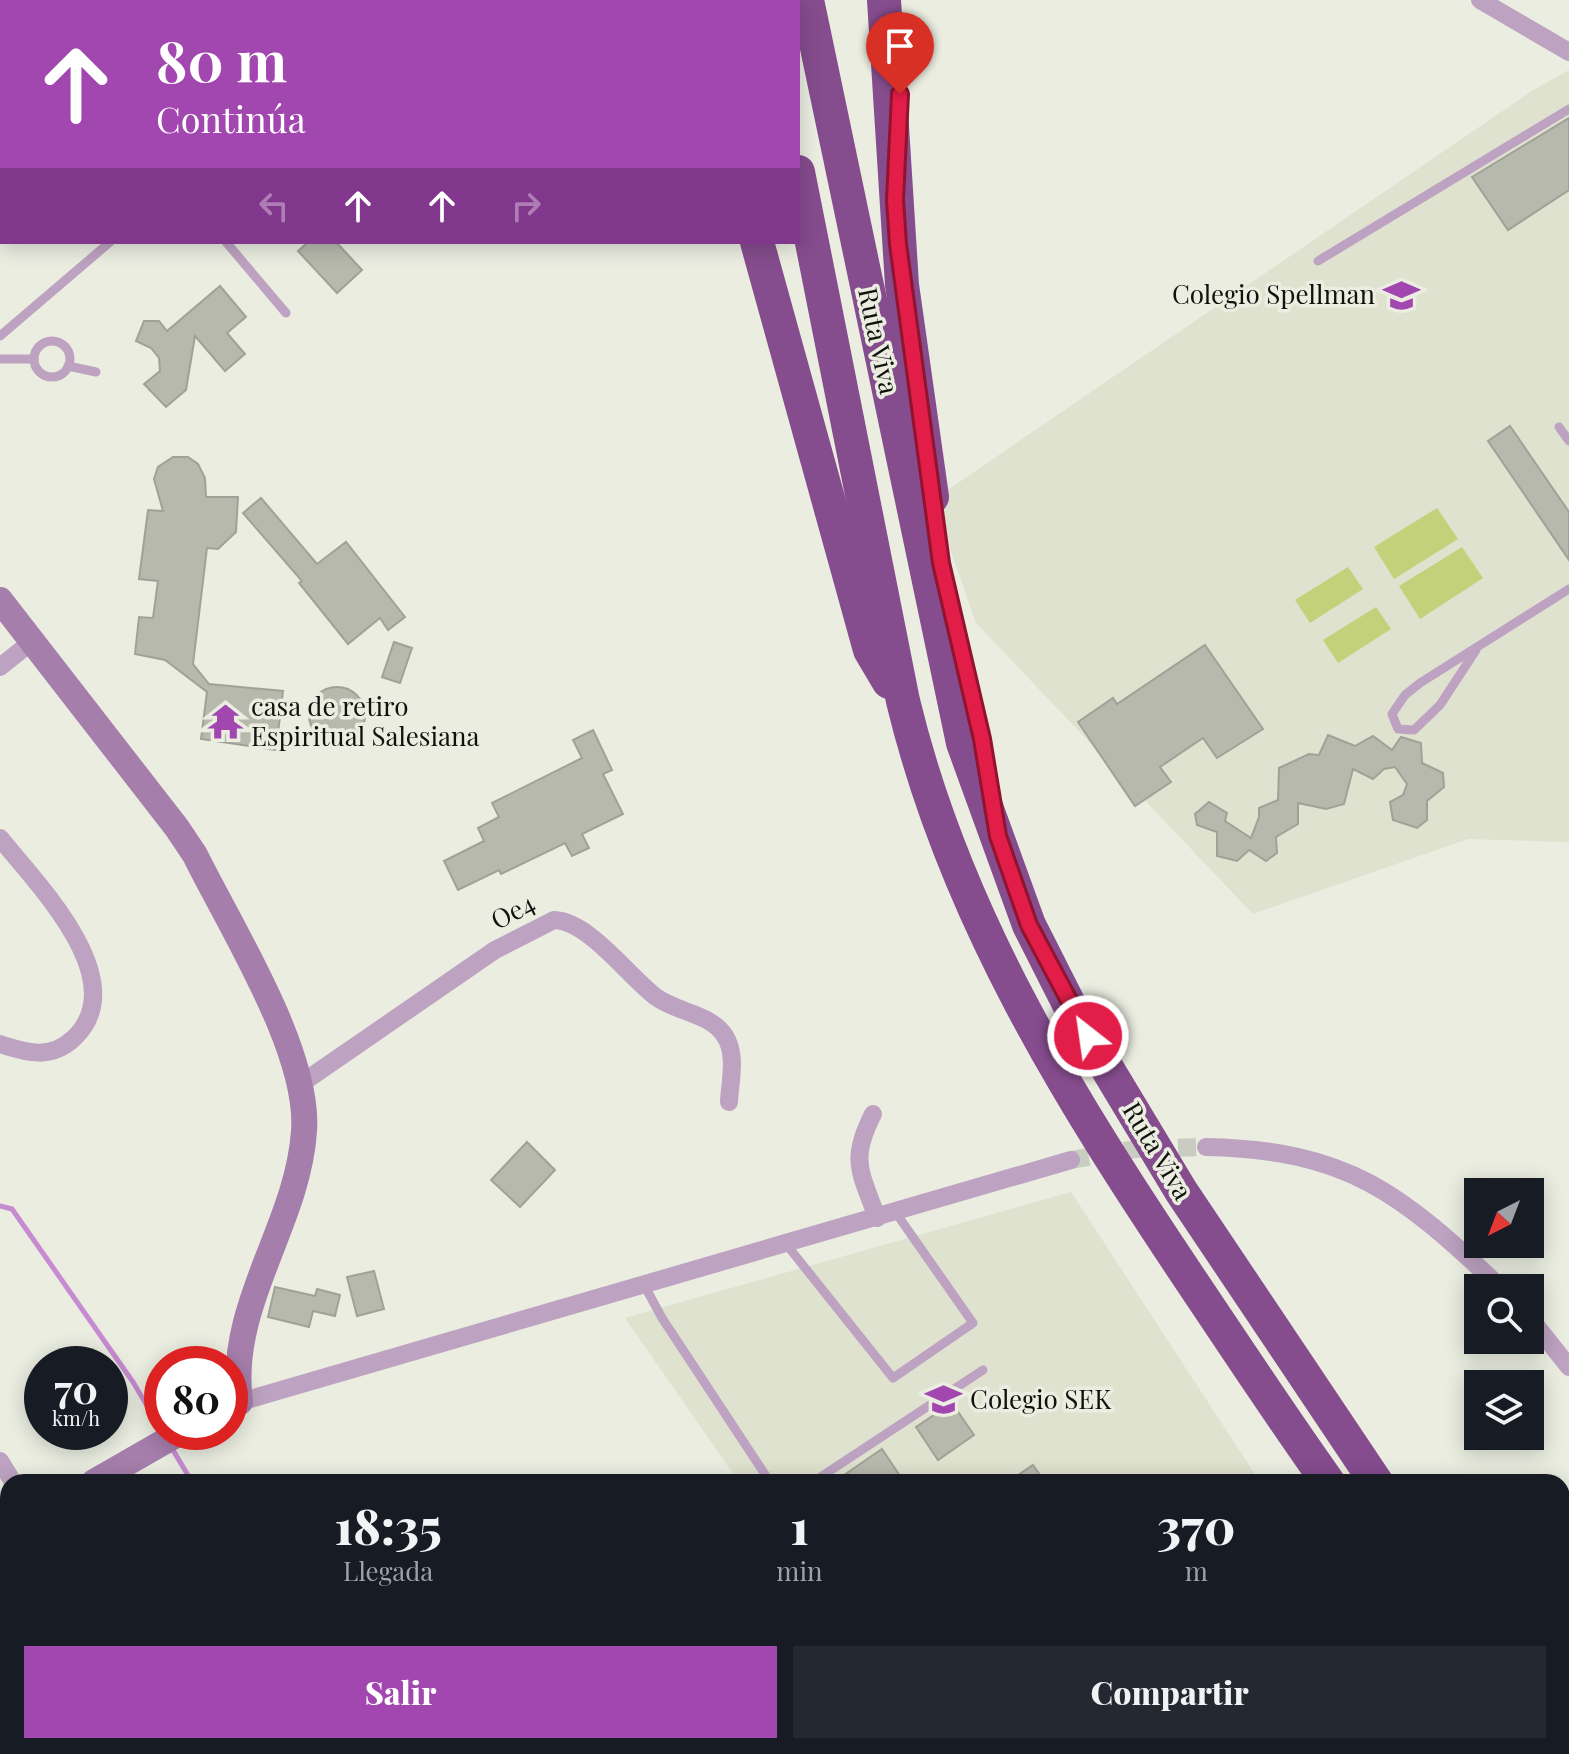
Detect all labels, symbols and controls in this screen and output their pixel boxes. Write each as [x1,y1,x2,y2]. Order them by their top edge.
pin [866,12,934,94]
text: 80 m [156,22,287,97]
icon: arrive [878,24,922,68]
icon: ahead [24,32,128,136]
text: Continúa [156,94,306,142]
icon: left [252,184,296,228]
icon: ahead [336,184,380,228]
icon: ahead [420,184,464,228]
icon: right [504,184,548,228]
place label: Colegio Spellman [1172,276,1375,311]
school or university icon: Colegio Spellman [1382,276,1420,314]
street label: Ruta Viva [851,284,908,397]
place label: casa de retiro Espiritual Salesiana [251,688,480,753]
temple icon: casa de retiro Espiritual Salesiana [206,703,244,741]
street label: Oe4 [484,885,540,937]
position arrow [1046,994,1130,1078]
street label: Ruta Viva [1115,1095,1201,1206]
north arrow [1464,1178,1544,1258]
map controls [1464,1178,1544,1450]
button: search [1464,1274,1544,1354]
speed limit sign: 80 [144,1346,248,1450]
text: 70 [54,1361,98,1414]
button: layers [1464,1370,1544,1450]
school or university icon: Colegio SEK [925,1381,963,1419]
place label: Colegio SEK [970,1381,1111,1416]
text: km/h [52,1404,100,1431]
text: 18:35 [335,1493,442,1557]
text: 1 [790,1493,809,1557]
text: 370 [1157,1493,1235,1557]
text: Llegada [343,1553,433,1588]
text: min [776,1553,823,1588]
text: m [1185,1553,1208,1588]
button: Salir [24,1646,777,1738]
button: Compartir [793,1646,1546,1738]

